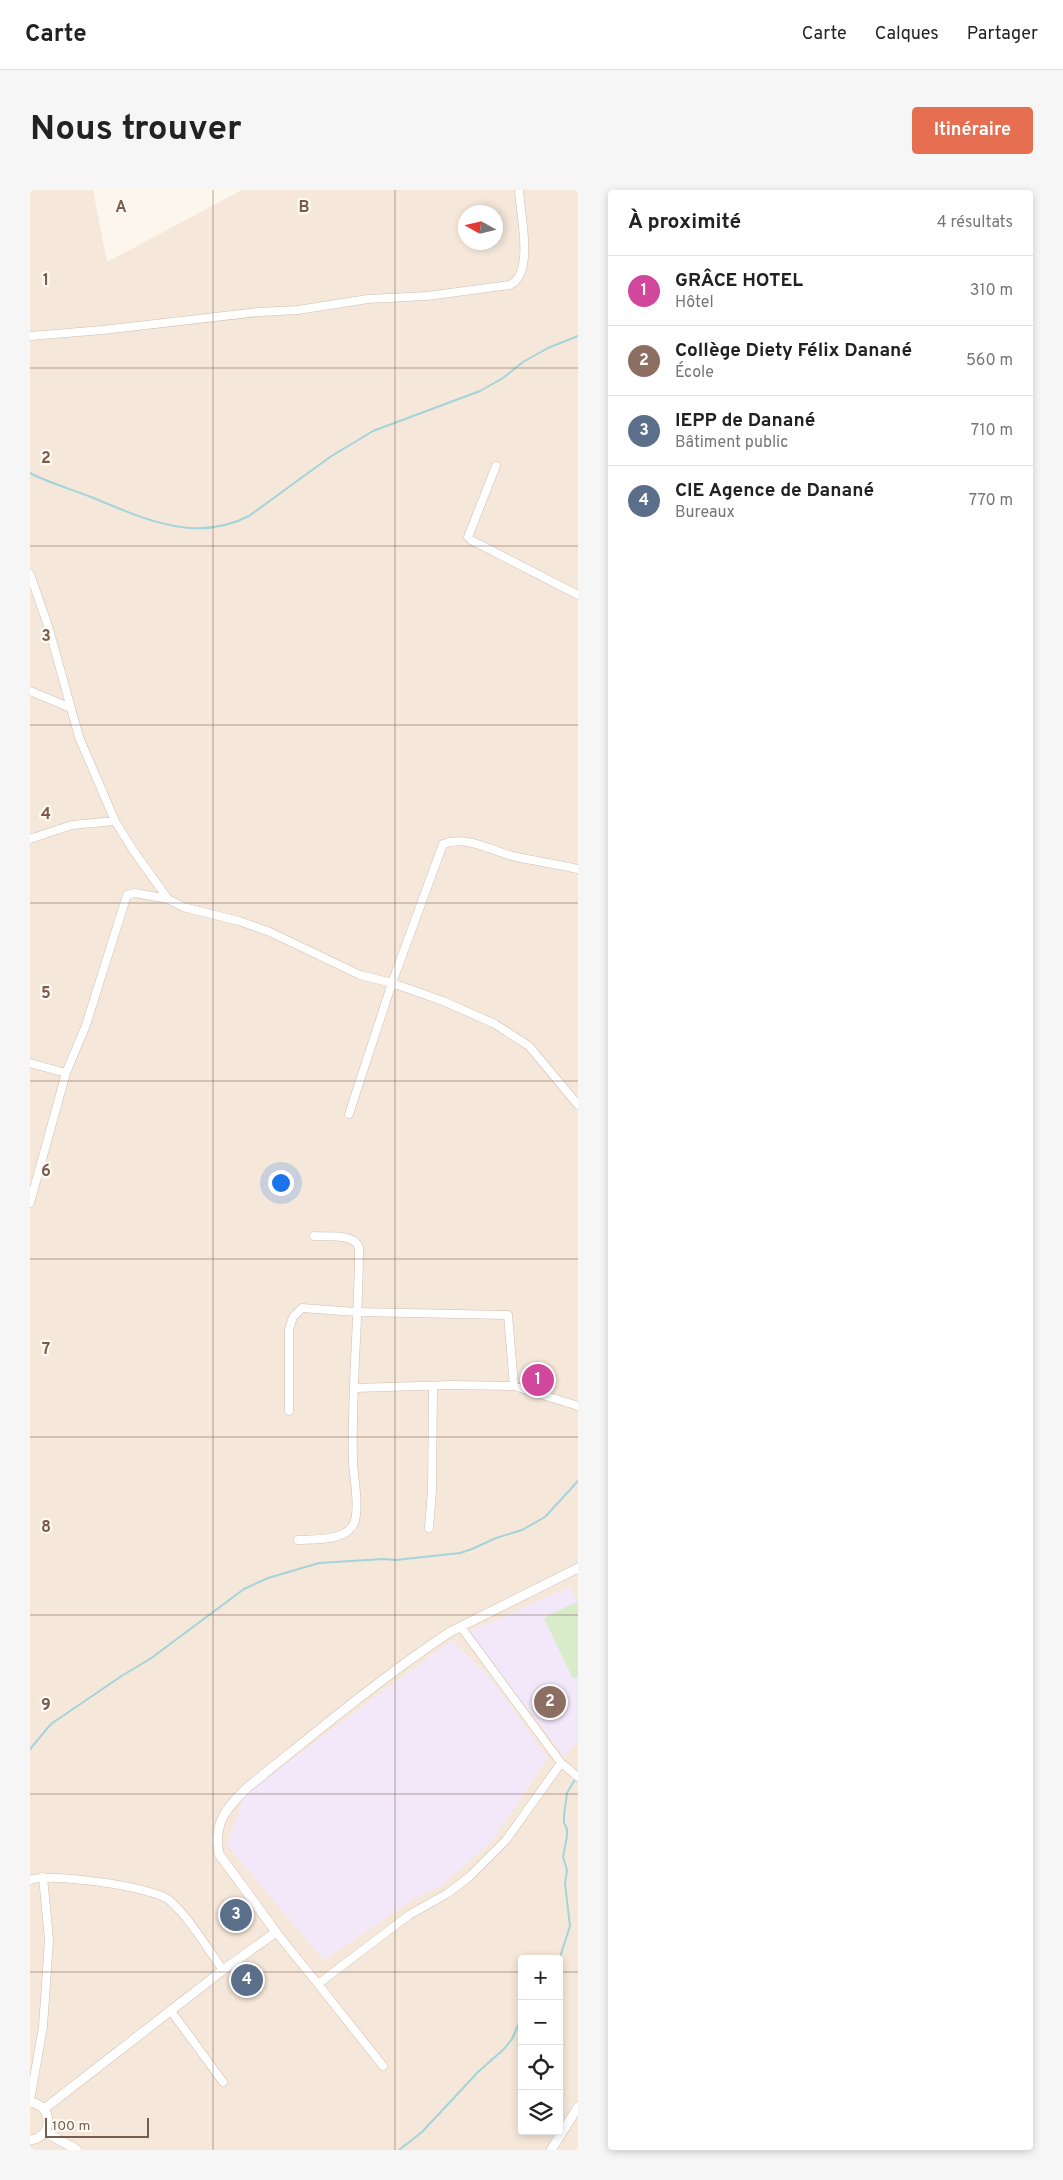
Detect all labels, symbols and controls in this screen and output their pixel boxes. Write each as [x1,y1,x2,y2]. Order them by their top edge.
text: Carte [25,20,87,50]
text: Carte [802,23,847,46]
text: Calques [875,23,939,46]
text: Partager [967,23,1038,46]
button: Itinéraire [912,107,1033,154]
text: Nous trouver [30,108,242,152]
text: A [115,198,127,218]
text: B [298,198,310,218]
north arrow [458,205,503,250]
text: À proximité [628,209,741,236]
text: 4 résultats [937,213,1013,233]
text: GRÂCE HOTEL [675,269,803,293]
text: 1 [43,271,49,291]
text: 1 [641,281,647,301]
text: 310 m [970,281,1013,301]
text: Hôtel [675,293,714,313]
text: Collège Diety Félix Danané [675,339,912,363]
text: 2 [639,351,649,371]
text: 560 m [966,351,1013,371]
text: École [675,363,714,383]
text: IEPP de Danané [675,409,815,433]
text: 3 [639,421,649,441]
text: 710 m [971,421,1013,441]
text: Bâtiment public [675,433,788,453]
text: 2 [41,449,51,469]
text: CIE Agence de Danané [675,479,874,503]
text: 4 [639,491,649,511]
text: 770 m [969,491,1013,511]
text: Bureaux [675,503,735,523]
text: 3 [41,627,51,647]
text: 4 [41,805,51,825]
text: 5 [41,984,51,1004]
text: 6 [41,1162,51,1182]
your location [268,1170,294,1196]
text: 7 [42,1340,50,1360]
pin: 1 [522,1361,554,1399]
text: 8 [41,1518,51,1538]
pin: 2 [534,1683,566,1721]
text: 9 [41,1696,51,1716]
pin: 3 [220,1896,252,1934]
map controls [518,1955,563,2135]
button: + [518,1955,563,2000]
pin: 4 [231,1961,263,1999]
button: − [518,2000,563,2045]
button: locate [518,2045,563,2090]
button: layers [518,2090,563,2135]
scale bar [45,2115,149,2138]
text: 100 m [52,2118,90,2135]

